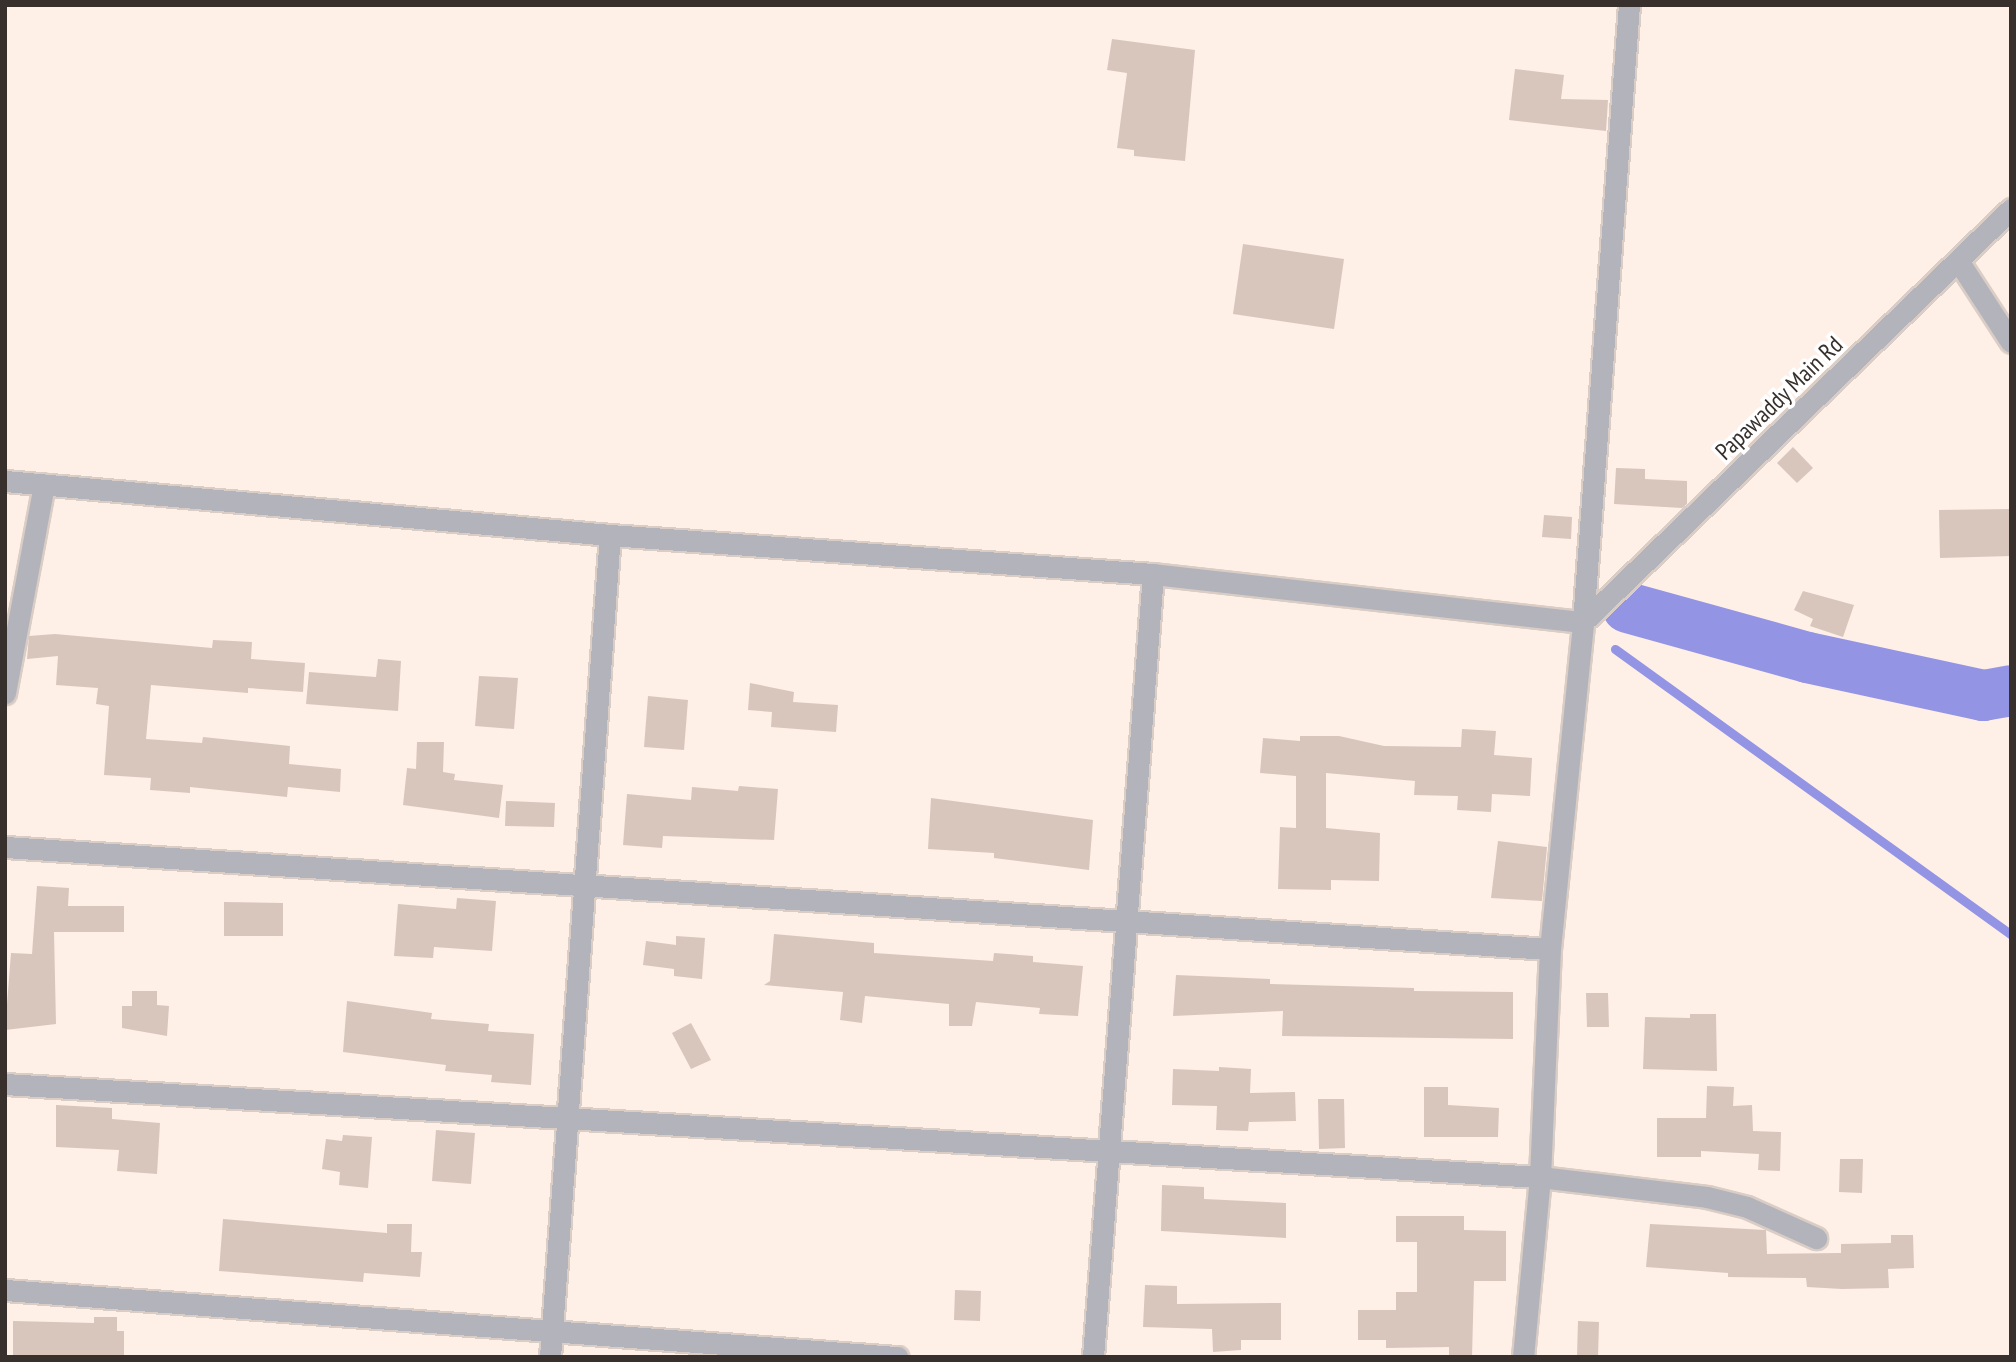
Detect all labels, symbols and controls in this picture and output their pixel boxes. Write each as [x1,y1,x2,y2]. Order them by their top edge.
street label: Papawaddy Main Rd [1709,330,1849,466]

